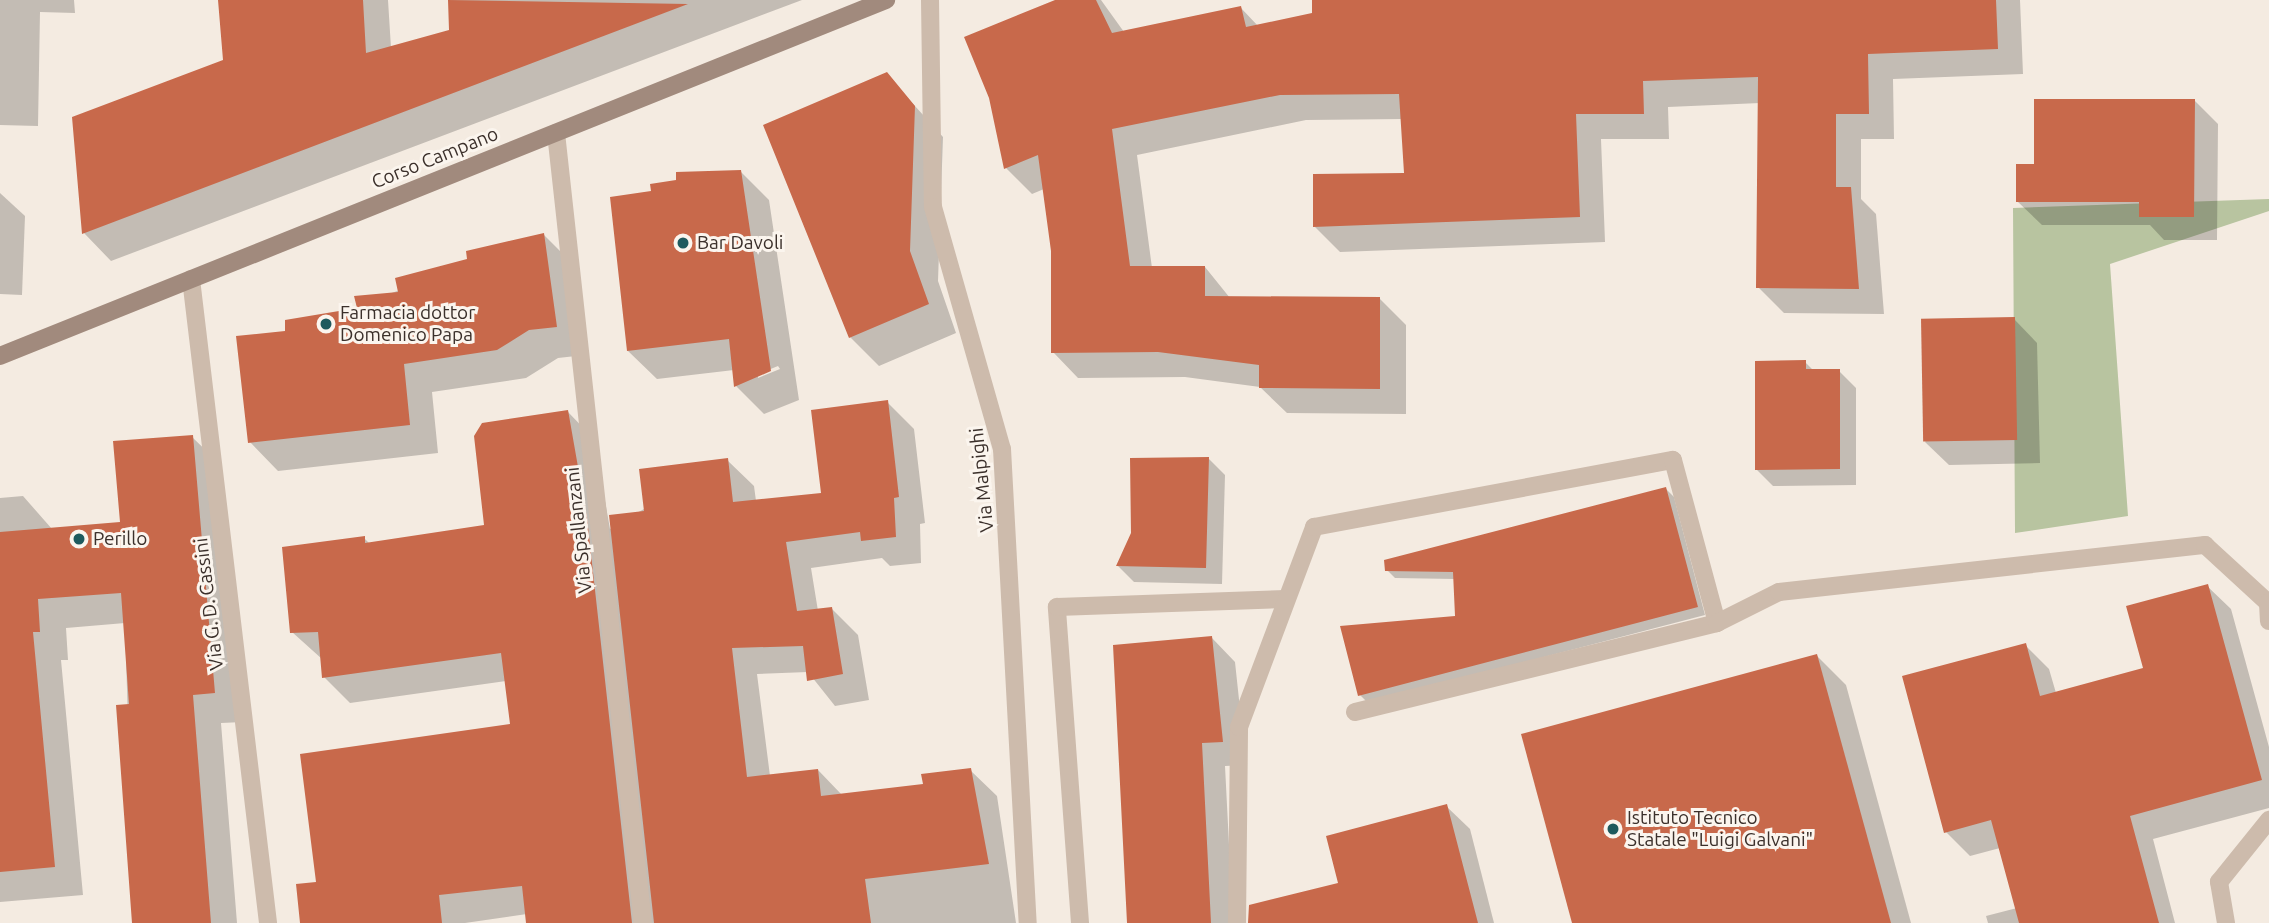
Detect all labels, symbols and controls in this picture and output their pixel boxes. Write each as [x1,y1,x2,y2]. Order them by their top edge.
street label: Corso Campano [368,122,502,194]
place label: Bar Davoli [697,232,783,254]
marker: Bar Davoli [675,235,691,251]
place label: Farmacia dottor Domenico Papa [340,302,475,346]
marker: Farmacia dottor Domenico Papa [318,316,334,332]
street label: Via Malpighi [965,427,999,533]
street label: Via Spallanzani [561,466,597,594]
place label: Perillo [93,528,147,550]
marker: Perillo [71,531,87,547]
street label: Via G. D. Cassini [190,536,228,672]
place label: Istituto Tecnico Statale "Luigi Galvani" [1627,807,1813,851]
marker: Istituto Tecnico Statale "Luigi Galvani" [1605,821,1621,837]

